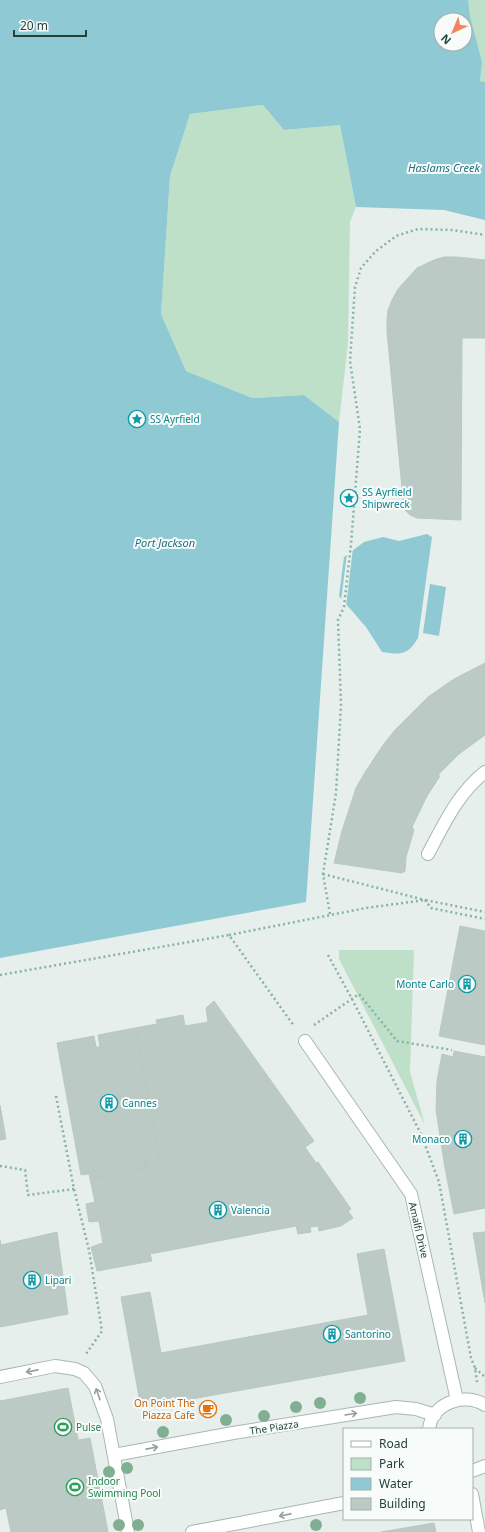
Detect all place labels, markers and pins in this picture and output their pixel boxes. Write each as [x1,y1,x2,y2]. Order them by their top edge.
place icon: SS Ayrfield [127,409,147,429]
place label: SS Ayrfield [150,412,200,426]
place label: SS Ayrfield Shipwreck [362,485,412,511]
place icon: SS Ayrfield Shipwreck [339,488,359,508]
building icon: Monte Carlo [457,974,477,994]
place label: Monte Carlo [396,977,454,991]
building icon: Cannes [99,1093,119,1113]
place label: Cannes [122,1096,157,1110]
building icon: Monaco [453,1129,473,1149]
place label: Monaco [412,1132,450,1146]
building icon: Valencia [208,1200,228,1220]
place label: Valencia [231,1203,270,1217]
building icon: Lipari [22,1270,42,1290]
place label: Lipari [45,1273,71,1287]
building icon: Santorino [322,1324,342,1344]
place label: Santorino [345,1327,391,1341]
place label: On Point The Piazza Cafe [134,1396,195,1422]
cafe icon: On Point The Piazza Cafe [198,1399,218,1419]
sports icon: Pulse [53,1417,73,1437]
place label: Pulse [76,1420,102,1434]
place label: Indoor Swimming Pool [88,1474,161,1500]
sports icon: Indoor Swimming Pool [65,1477,85,1497]

